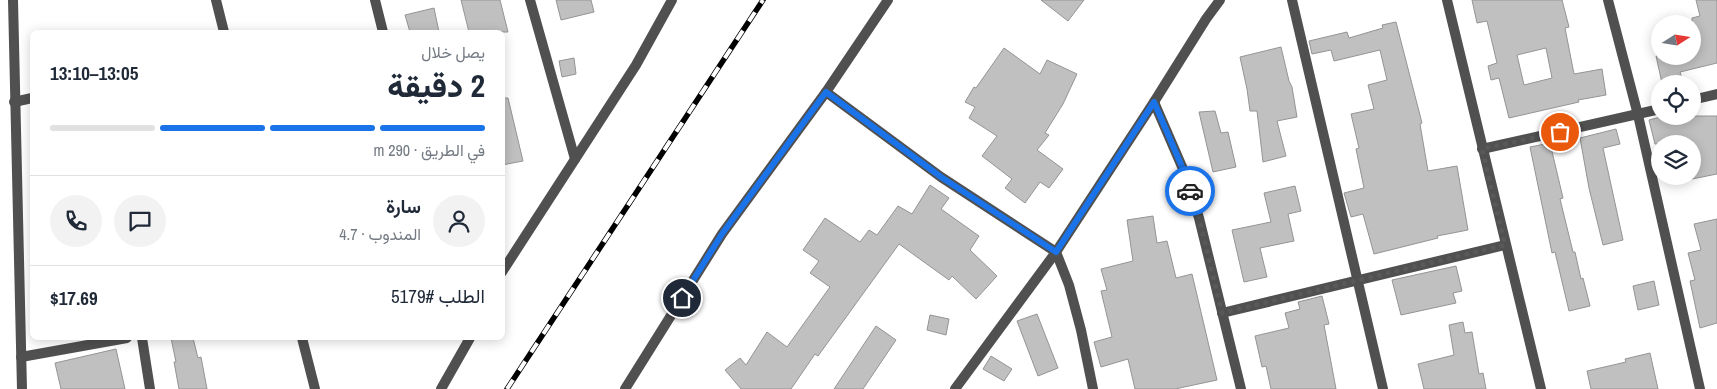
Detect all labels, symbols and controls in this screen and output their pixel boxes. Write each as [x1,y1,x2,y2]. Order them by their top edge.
north arrow [1651,15,1701,65]
map controls [1651,15,1701,185]
text: يصل خلال [421,41,485,63]
text: 13:05–13:10 [50,60,138,86]
text: 2 دقيقة [387,64,485,107]
button: locate [1651,75,1701,125]
pin [1539,111,1581,153]
icon: bag [1546,118,1574,146]
button: layers [1651,135,1701,185]
text: في الطريق · 290 m [374,139,485,161]
courier [1165,166,1215,216]
icon: car [1176,177,1204,205]
text: سارة [386,193,421,219]
button: phone [50,195,102,247]
button: chat [114,195,166,247]
button: person [433,195,485,247]
text: المندوب · 4.7 [339,223,421,245]
pin [661,277,703,319]
text: الطلب #5179 [391,283,485,309]
icon: home [668,284,696,312]
text: $17.69 [50,285,98,311]

